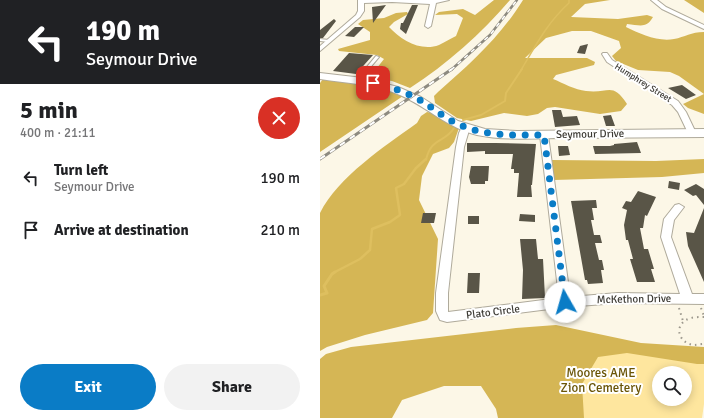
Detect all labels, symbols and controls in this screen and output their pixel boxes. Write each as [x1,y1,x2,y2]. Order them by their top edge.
text: 190 m [86,14,160,48]
icon: left [20,16,72,68]
text: Seymour Drive [86,48,198,70]
street label: Humphrey Street [613,61,673,105]
pin [356,66,390,100]
icon: arrive [362,72,384,94]
text: 5 min [20,95,78,125]
button: close [258,97,300,139]
text: 400 m · 21:11 [20,125,96,141]
street label: Seymour Drive [556,127,624,141]
text: Turn left [54,161,108,179]
icon: left [20,167,42,189]
text: 190 m [260,169,300,187]
text: Seymour Drive [54,179,135,195]
icon: arrive [20,219,42,241]
text: Arrive at destination [54,221,189,239]
text: 210 m [260,221,300,239]
position arrow [544,281,586,323]
street label: McKethon Drive [597,292,671,306]
street label: Plato Circle [465,302,521,322]
button: Exit [20,364,156,410]
button: Share [164,364,300,410]
park label: Moores AME Zion Cemetery [561,365,641,396]
map controls [652,366,692,406]
button: search [652,366,692,406]

